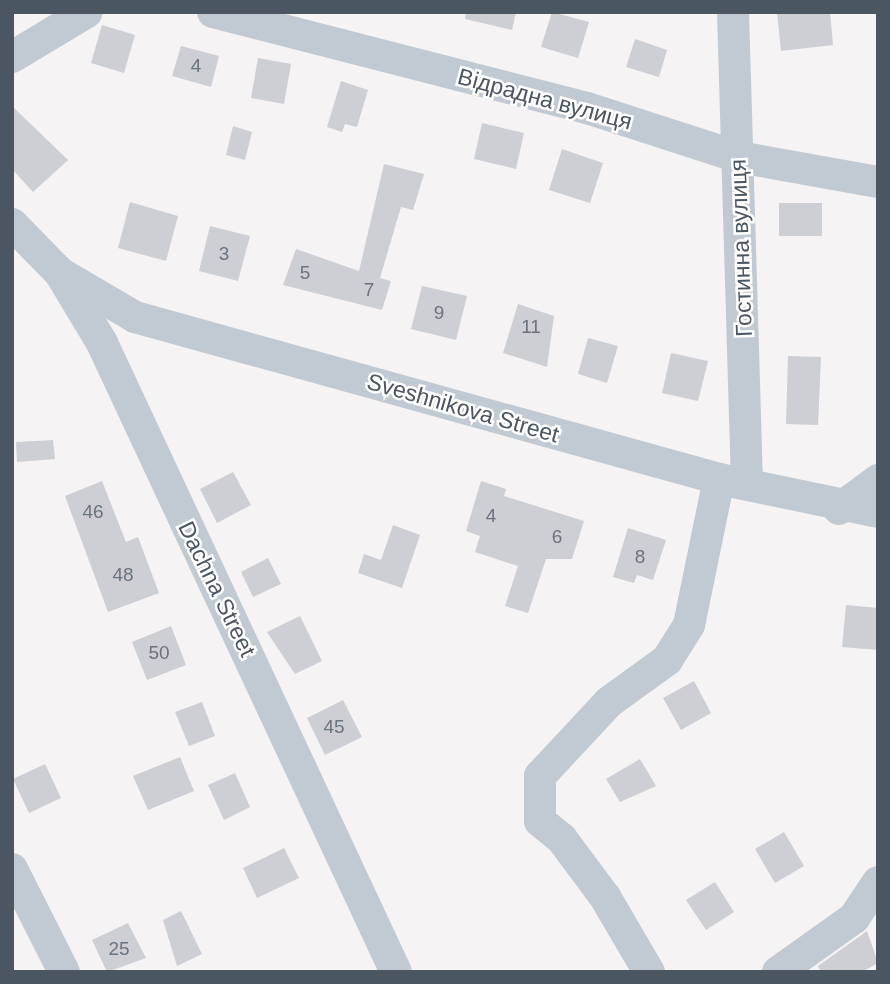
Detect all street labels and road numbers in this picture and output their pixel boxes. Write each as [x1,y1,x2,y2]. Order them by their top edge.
street label: Відрадна вулиця [455,62,635,136]
street label: Гостинна вулиця [724,159,758,337]
street label: Sveshnikova Street [364,367,562,449]
street label: Dachna Street [172,517,262,661]

